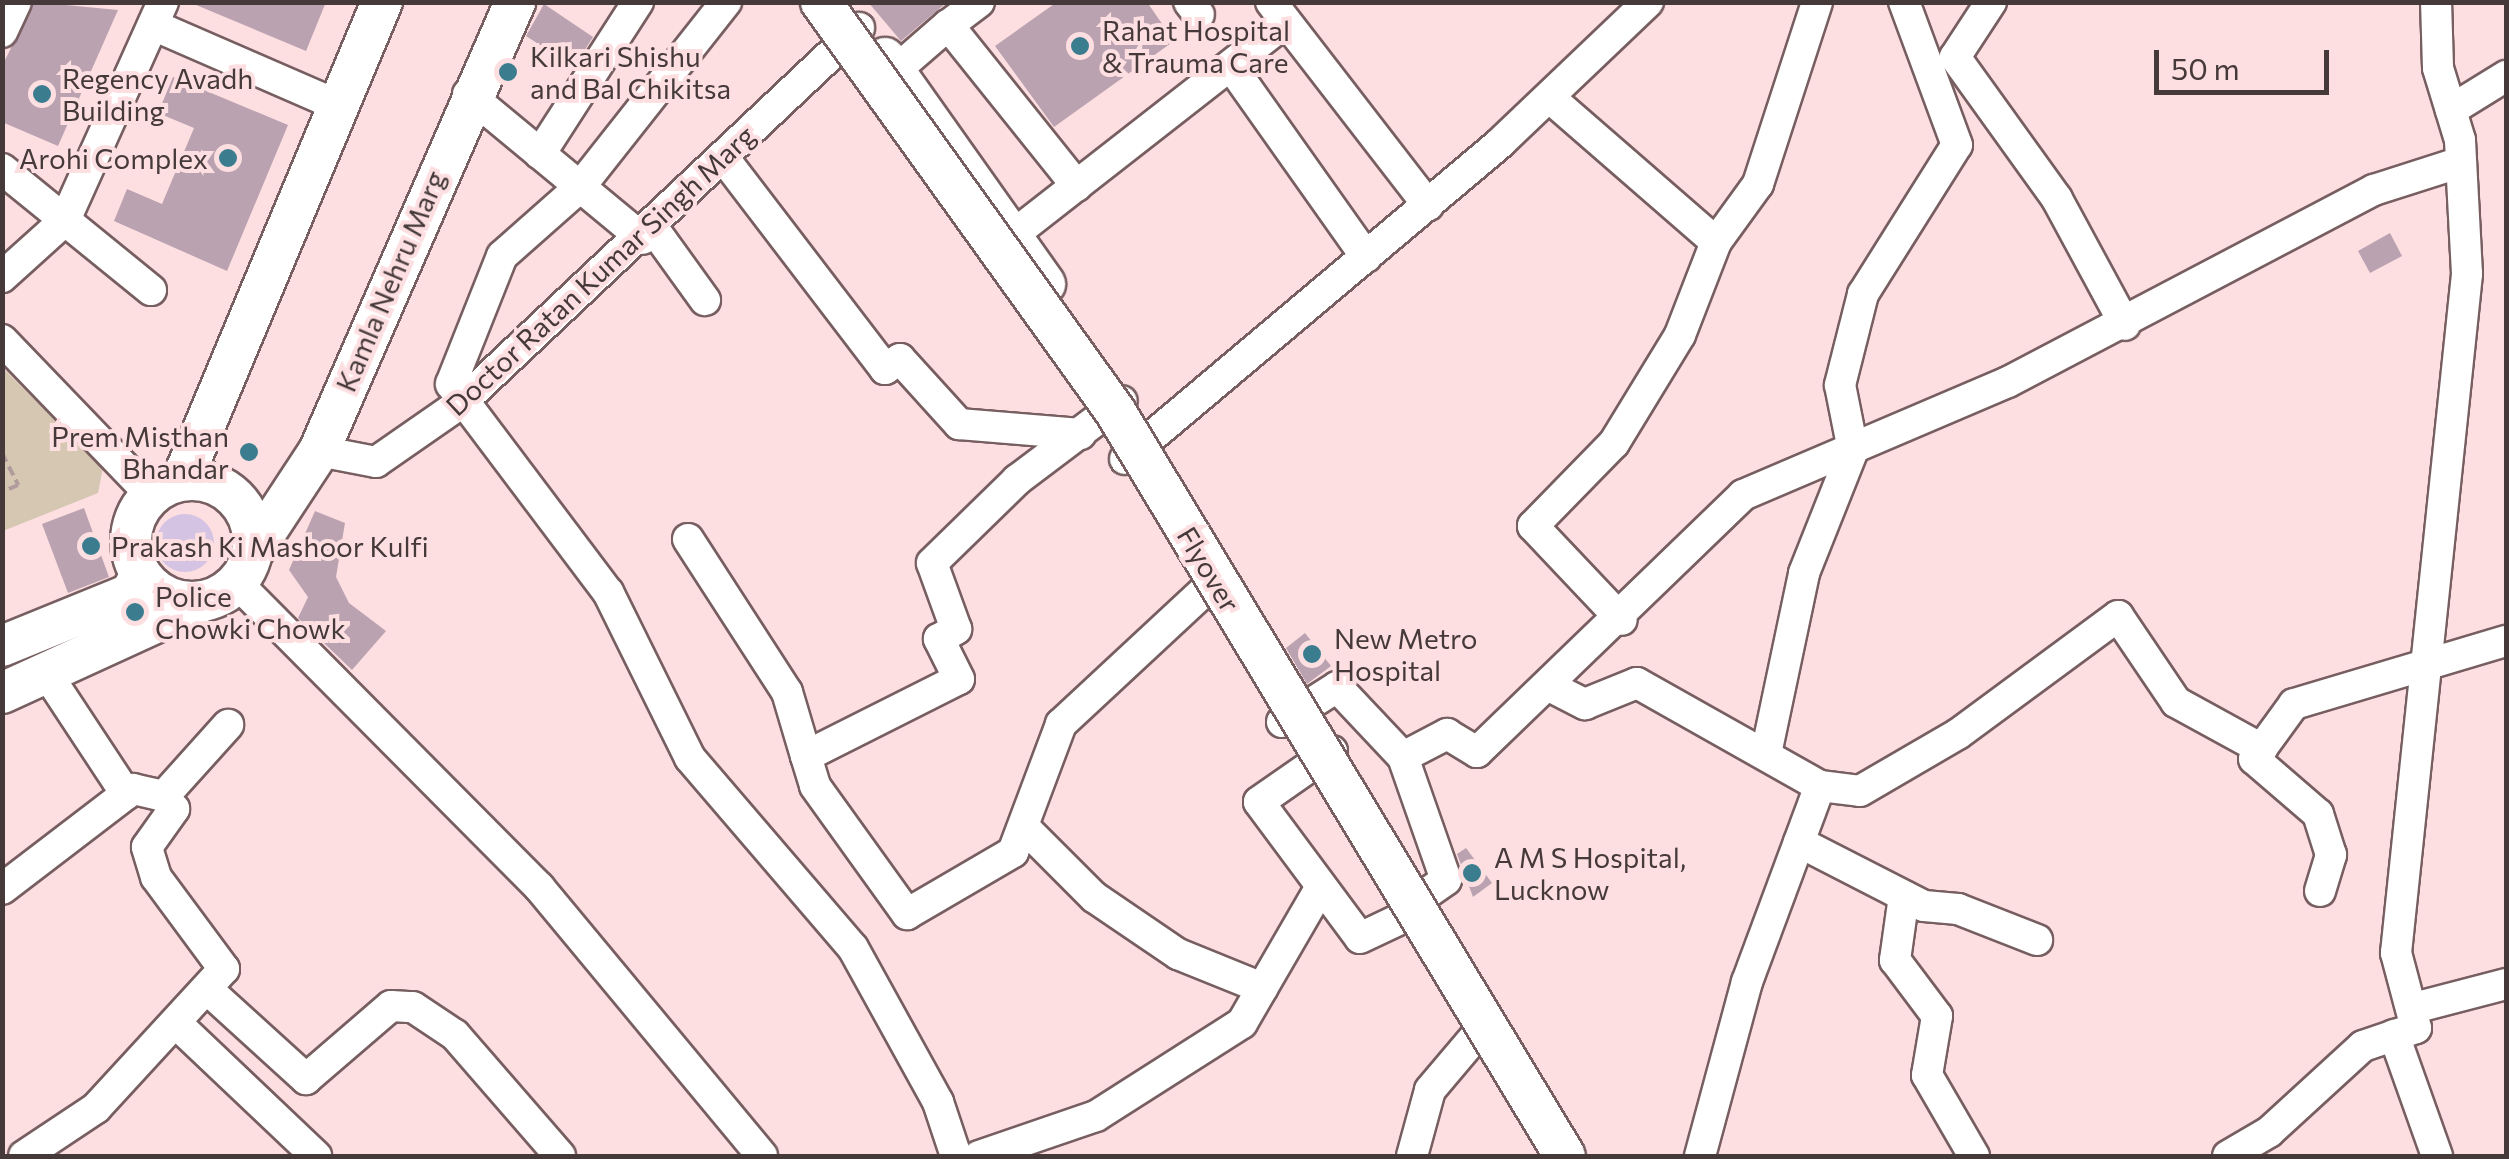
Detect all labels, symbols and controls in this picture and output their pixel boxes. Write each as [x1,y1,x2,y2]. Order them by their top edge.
place label: Rahat Hospital & Trauma Care [1102,13,1290,79]
scale bar [2159,30,2334,92]
marker: Rahat Hospital & Trauma Care [1067,33,1093,59]
place label: Kilkari Shishu and Bal Chikitsa [530,39,731,105]
text: 50 m [2171,49,2240,86]
marker: Kilkari Shishu and Bal Chikitsa [495,59,521,85]
place label: Regency Avadh Building [62,61,253,127]
marker: Regency Avadh Building [31,83,53,105]
street label: Doctor Ratan Kumar Singh Marg [439,118,761,422]
place label: Arohi Complex [19,141,208,175]
marker: Arohi Complex [217,147,239,169]
street label: Kamla Nehru Marg [328,166,452,396]
place label: Prem Misthan Bhandar [51,419,229,485]
marker: Prem Misthan Bhandar [238,441,260,463]
street label: Flyover [1171,520,1247,618]
place label: Prakash Ki Mashoor Kulfi [111,529,429,563]
marker: Prakash Ki Mashoor Kulfi [80,535,102,557]
place label: Police Chowki Chowk [155,579,346,645]
marker: Police Chowki Chowk [124,601,146,623]
place label: New Metro Hospital [1334,621,1478,687]
marker: New Metro Hospital [1299,641,1325,667]
place label: A M S Hospital, Lucknow [1494,840,1686,906]
marker: A M S Hospital, Lucknow [1459,860,1485,886]

